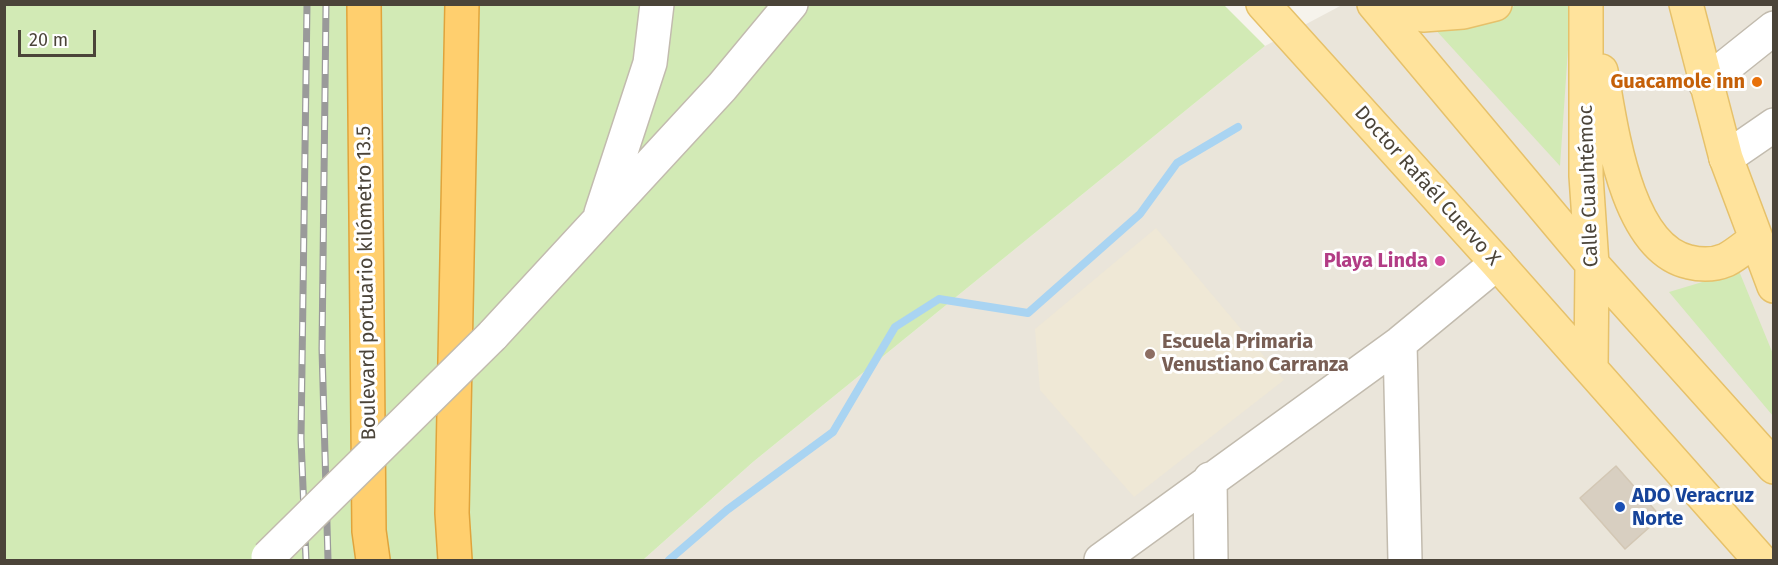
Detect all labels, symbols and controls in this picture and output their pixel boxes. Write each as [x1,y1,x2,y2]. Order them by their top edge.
scale bar [21,18,99,56]
text: 20 m [29,29,68,51]
place label: Guacamole inn [1610,70,1745,94]
marker: Guacamole inn [1750,75,1764,89]
street label: Doctor Rafaél Cuervo X [1349,101,1505,271]
street label: Calle Cuauhtémoc [1574,104,1604,268]
street label: Boulevard portuario kilómetro 13.5 [352,126,382,440]
place label: Playa Linda [1324,249,1428,273]
marker: Playa Linda [1433,254,1447,268]
place label: Escuela Primaria Venustiano Carranza [1162,330,1349,377]
marker: Escuela Primaria Venustiano Carranza [1143,347,1157,361]
place label: ADO Veracruz Norte [1632,484,1754,531]
marker: ADO Veracruz Norte [1613,500,1627,514]

